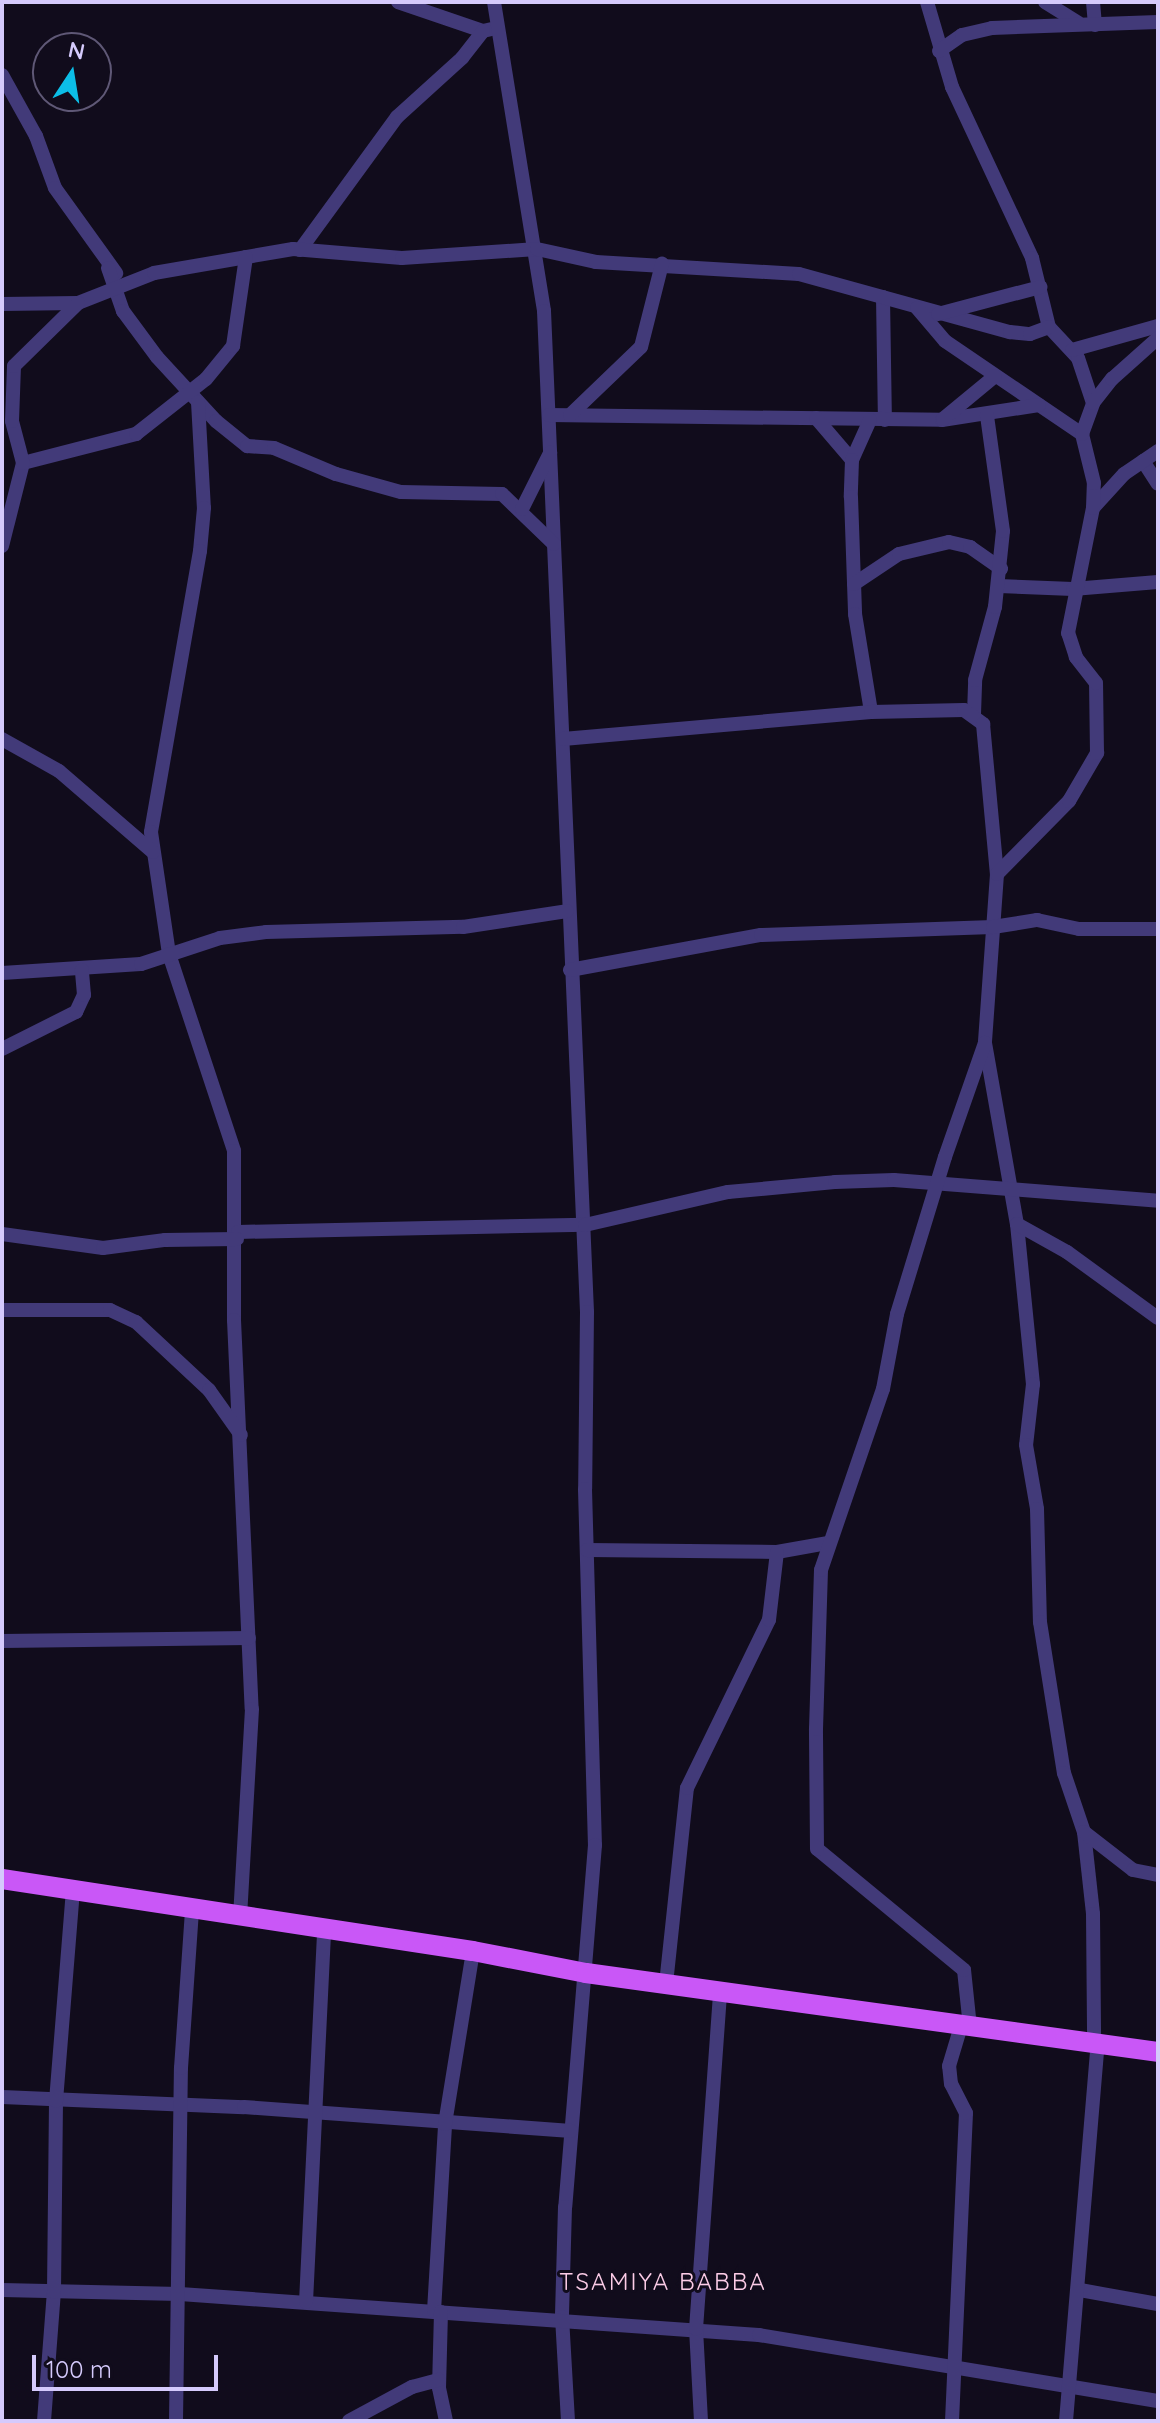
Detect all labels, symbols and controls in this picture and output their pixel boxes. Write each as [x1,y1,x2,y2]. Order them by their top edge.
north arrow [32,32,112,112]
text: N [66,35,87,66]
district label: TSAMIYA BABBA [559,2268,767,2296]
scale bar [36,2339,222,2389]
text: 100 m [46,2354,112,2384]

